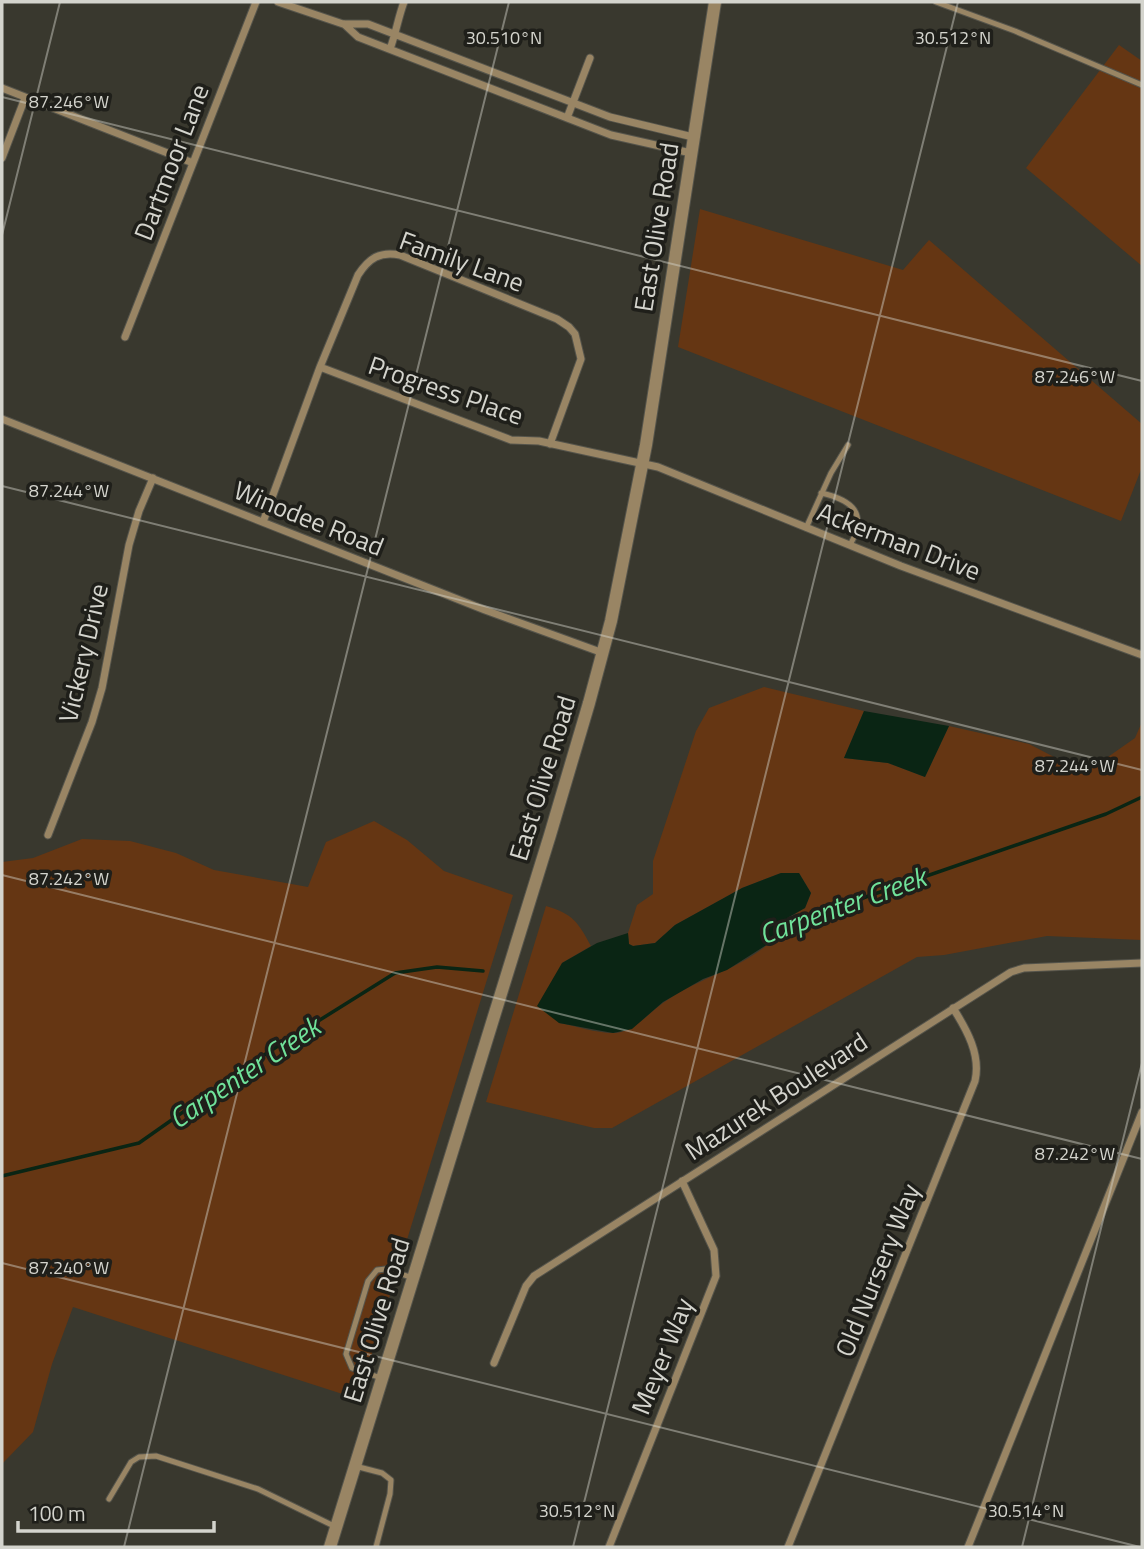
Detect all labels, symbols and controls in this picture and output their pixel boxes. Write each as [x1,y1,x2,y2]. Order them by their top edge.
text: 30.510°N [466,24,542,51]
text: 30.512°N [915,24,991,51]
street label: Dartmoor Lane [123,78,219,246]
text: 87.246°W [29,88,109,115]
street label: East Olive Road [623,140,689,314]
street label: Family Lane [394,220,530,302]
street label: Progress Place [363,345,529,435]
text: 87.246°W [1035,363,1115,390]
street label: Winodee Road [228,470,390,566]
text: 87.244°W [29,477,109,504]
street label: Ackerman Drive [812,492,986,590]
street label: Vickery Drive [48,580,118,726]
street label: East Olive Road [498,691,586,865]
text: 87.244°W [1035,752,1115,779]
water label: Carpenter Creek [752,854,935,955]
text: 87.242°W [29,865,109,892]
water label: Carpenter Creek [159,1003,332,1139]
street label: Mazurek Boulevard [677,1022,875,1170]
text: 87.242°W [1035,1140,1115,1167]
street label: Old Nursery Way [825,1178,929,1362]
street label: East Olive Road [332,1233,420,1407]
text: 87.240°W [29,1254,109,1281]
street label: Meyer Way [621,1292,703,1420]
scale bar [18,1490,214,1534]
text: 100 m [28,1497,85,1529]
text: 30.512°N [539,1497,615,1524]
text: 30.514°N [988,1497,1064,1524]

